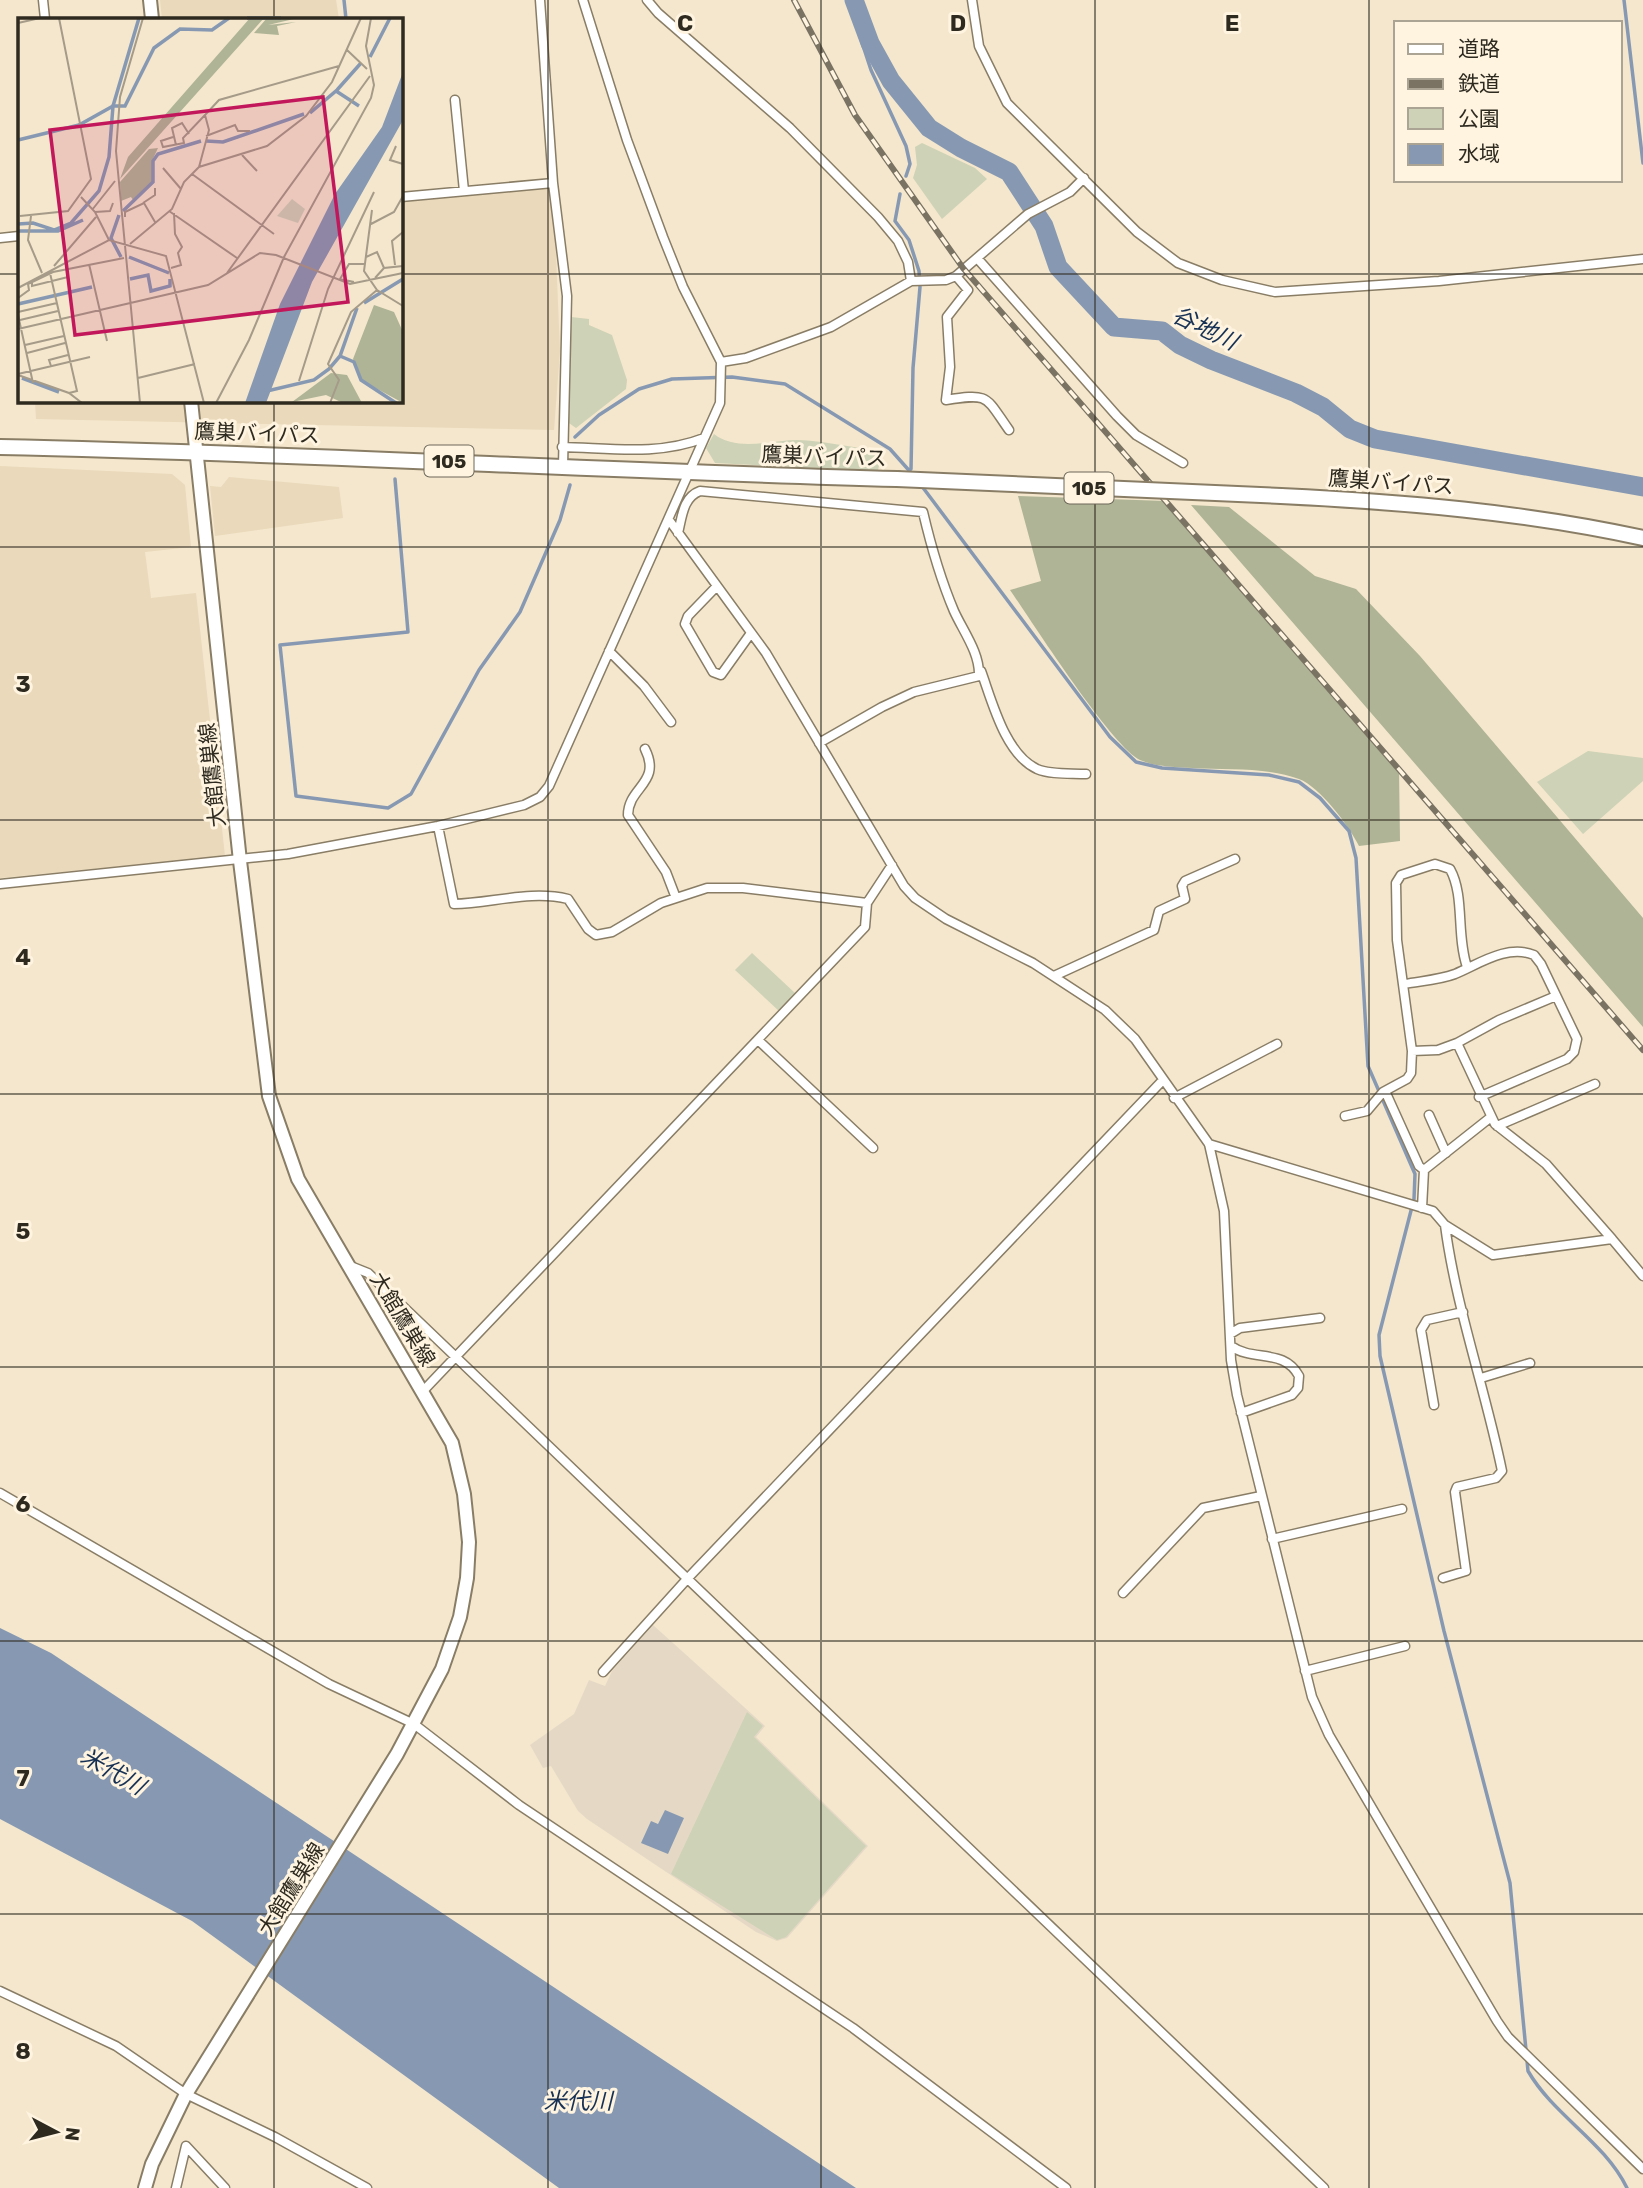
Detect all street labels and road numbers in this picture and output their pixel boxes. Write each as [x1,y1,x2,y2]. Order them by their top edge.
street label: 鷹巣バイパス [194,418,320,448]
street label: 鷹巣バイパス [761,441,887,471]
road number: 105 [424,446,474,476]
street label: 鷹巣バイパス [1327,465,1455,499]
road number: 105 [1064,472,1114,503]
street label: 大館鷹巣線 [194,721,230,829]
street label: 大館鷹巣線 [365,1268,441,1370]
street label: 大館鷹巣線 [253,1838,329,1940]

